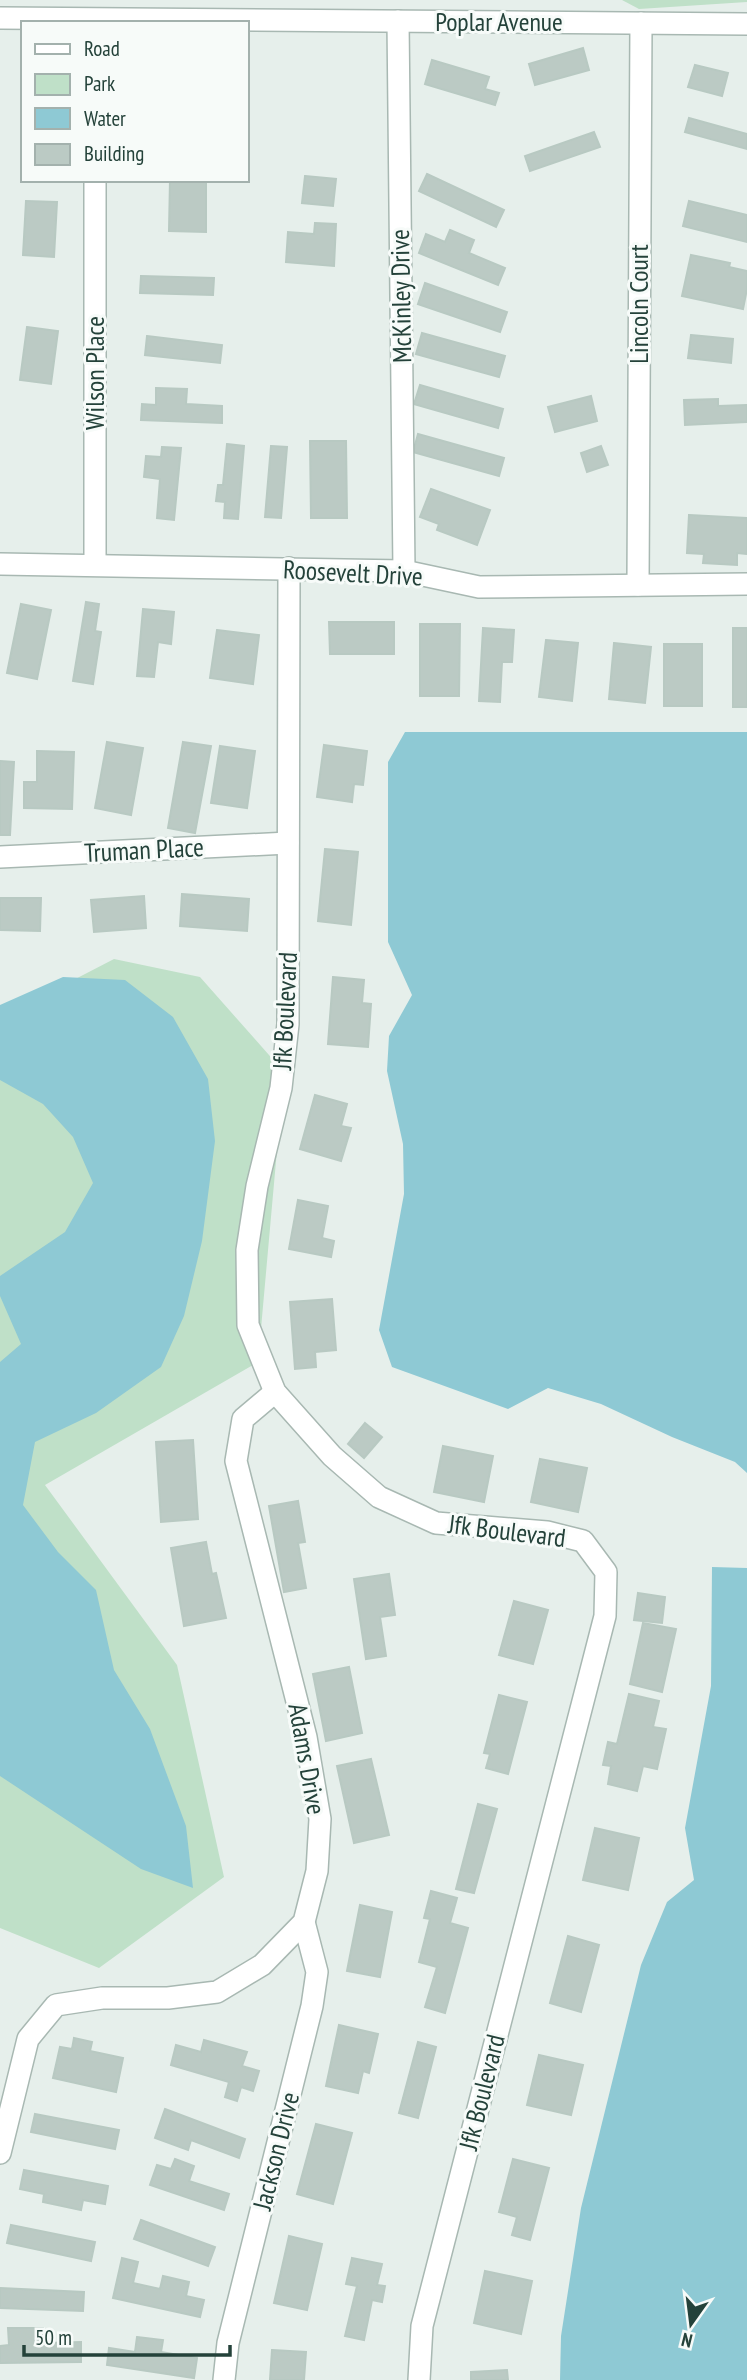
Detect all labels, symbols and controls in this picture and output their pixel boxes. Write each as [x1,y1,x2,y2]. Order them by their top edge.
street label: Poplar Avenue [435,5,563,38]
legend [21,21,248,182]
text: Road [84,35,120,62]
text: Park [84,70,115,97]
text: Water [84,105,126,132]
text: Building [84,140,144,167]
street label: McKinley Drive [383,229,418,363]
street label: Lincoln Court [622,244,655,364]
street label: Wilson Place [78,316,111,430]
street label: Roosevelt Drive [282,552,424,593]
street label: Truman Place [83,830,205,869]
street label: Jfk Boulevard [265,951,304,1072]
street label: Jfk Boulevard [446,1507,568,1554]
street label: Adams Drive [281,1701,334,1817]
street label: Jfk Boulevard [451,2031,512,2154]
street label: Jackson Drive [245,2089,306,2214]
north arrow [656,2289,726,2359]
scale bar [24,2314,231,2358]
text: 50 m [35,2324,72,2351]
text: N [679,2328,695,2353]

